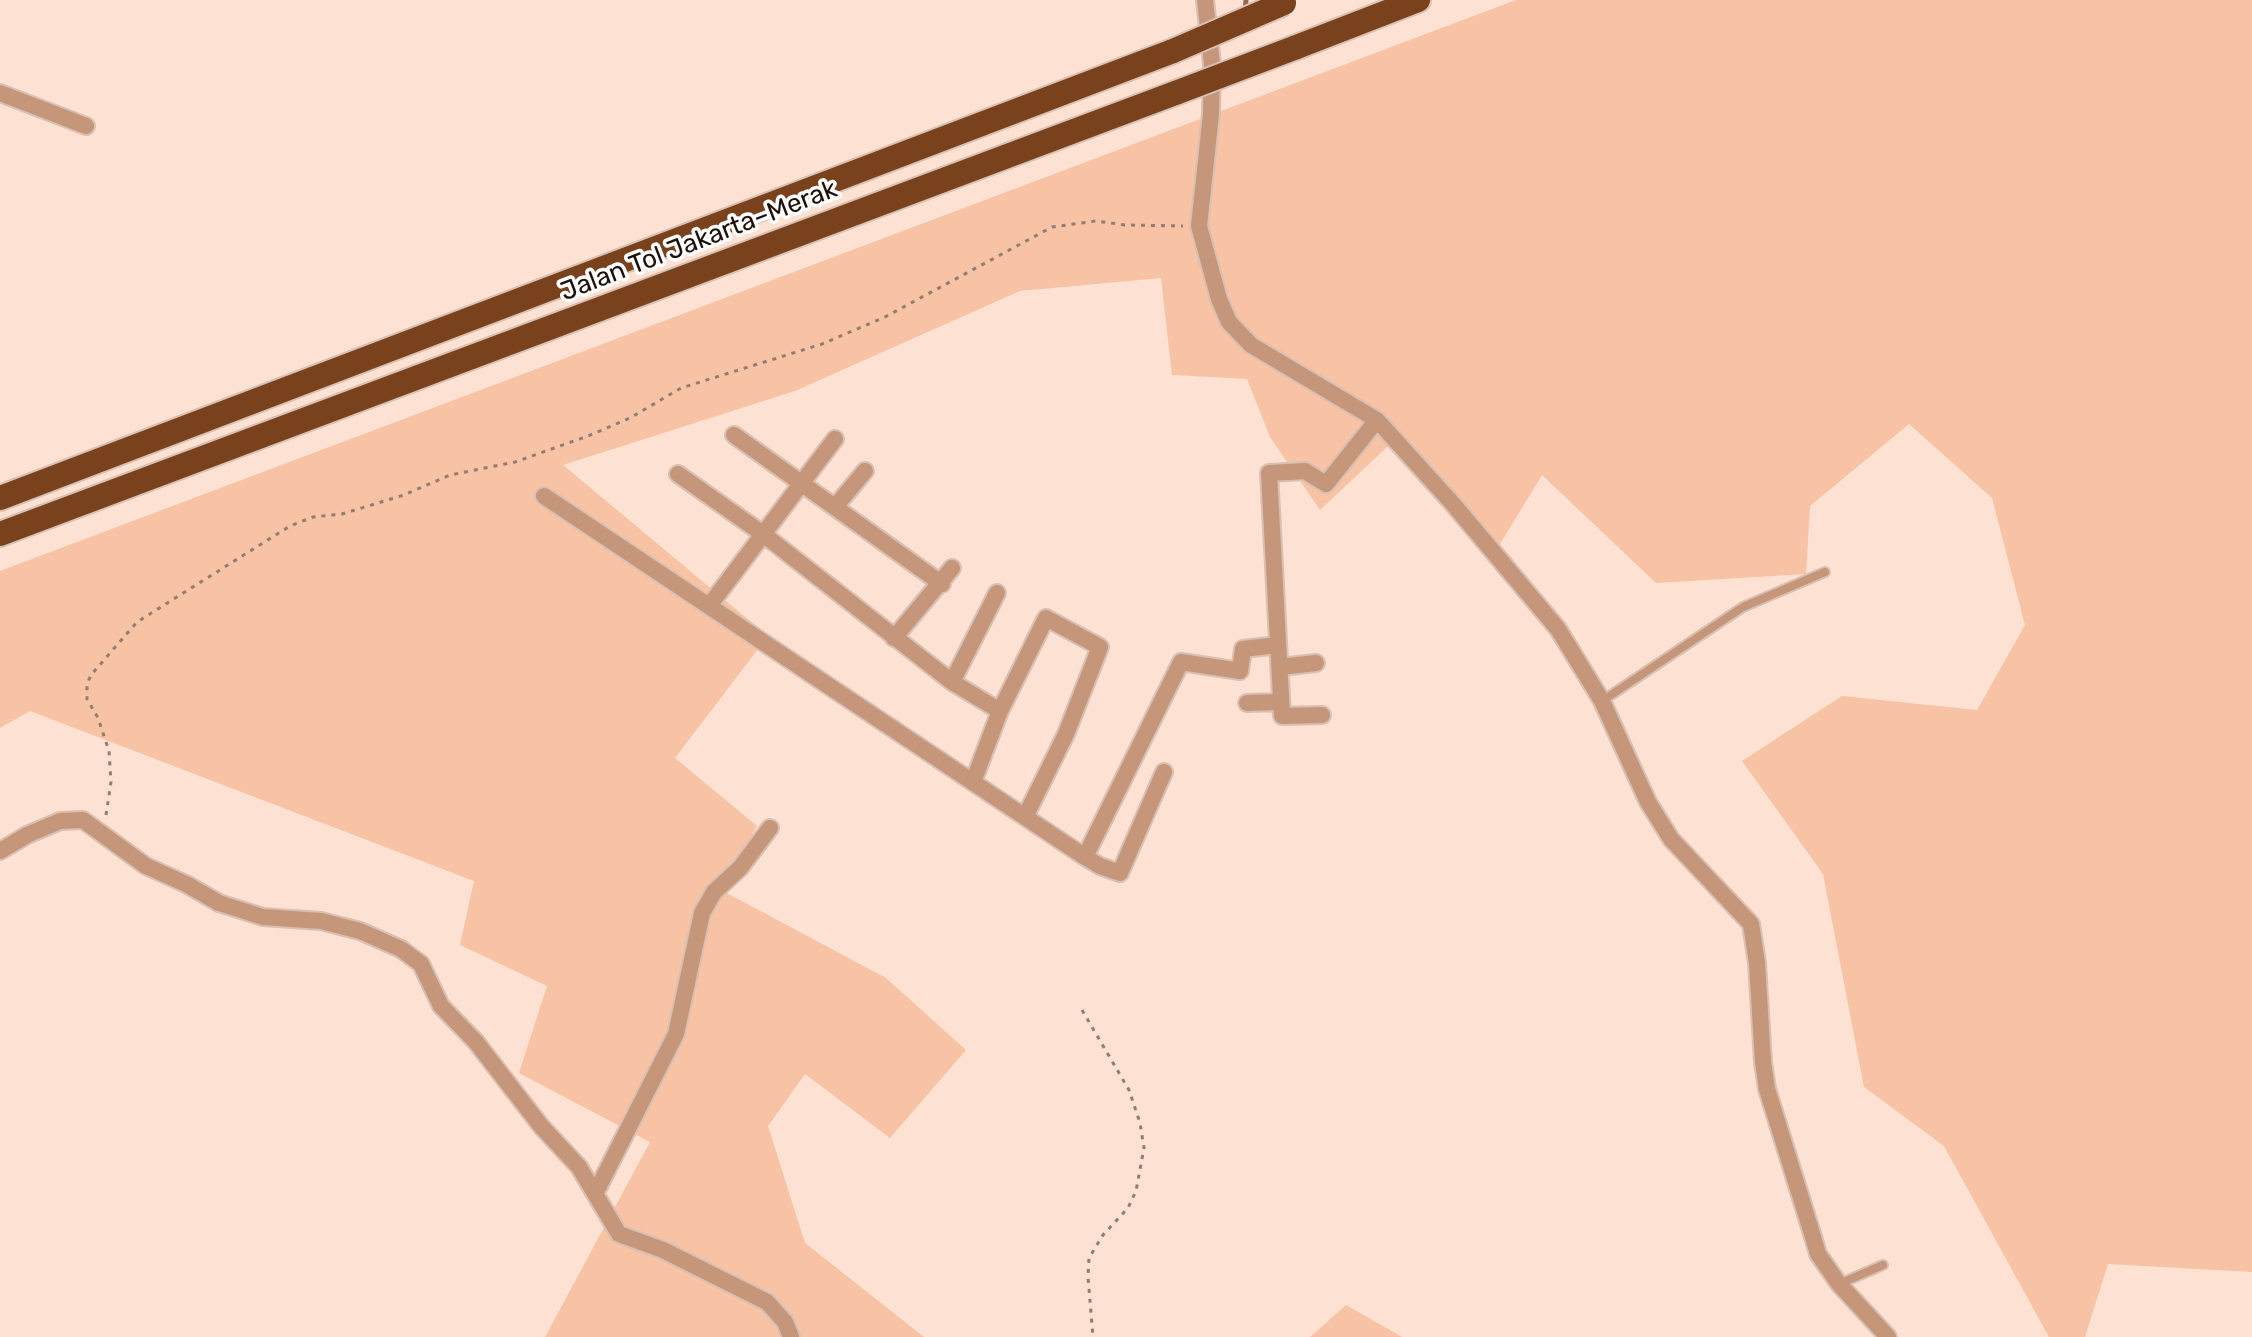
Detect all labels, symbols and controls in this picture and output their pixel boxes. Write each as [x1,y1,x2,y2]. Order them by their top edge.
street label: Jalan Tol Jakarta–Merak [556,174,842,308]

